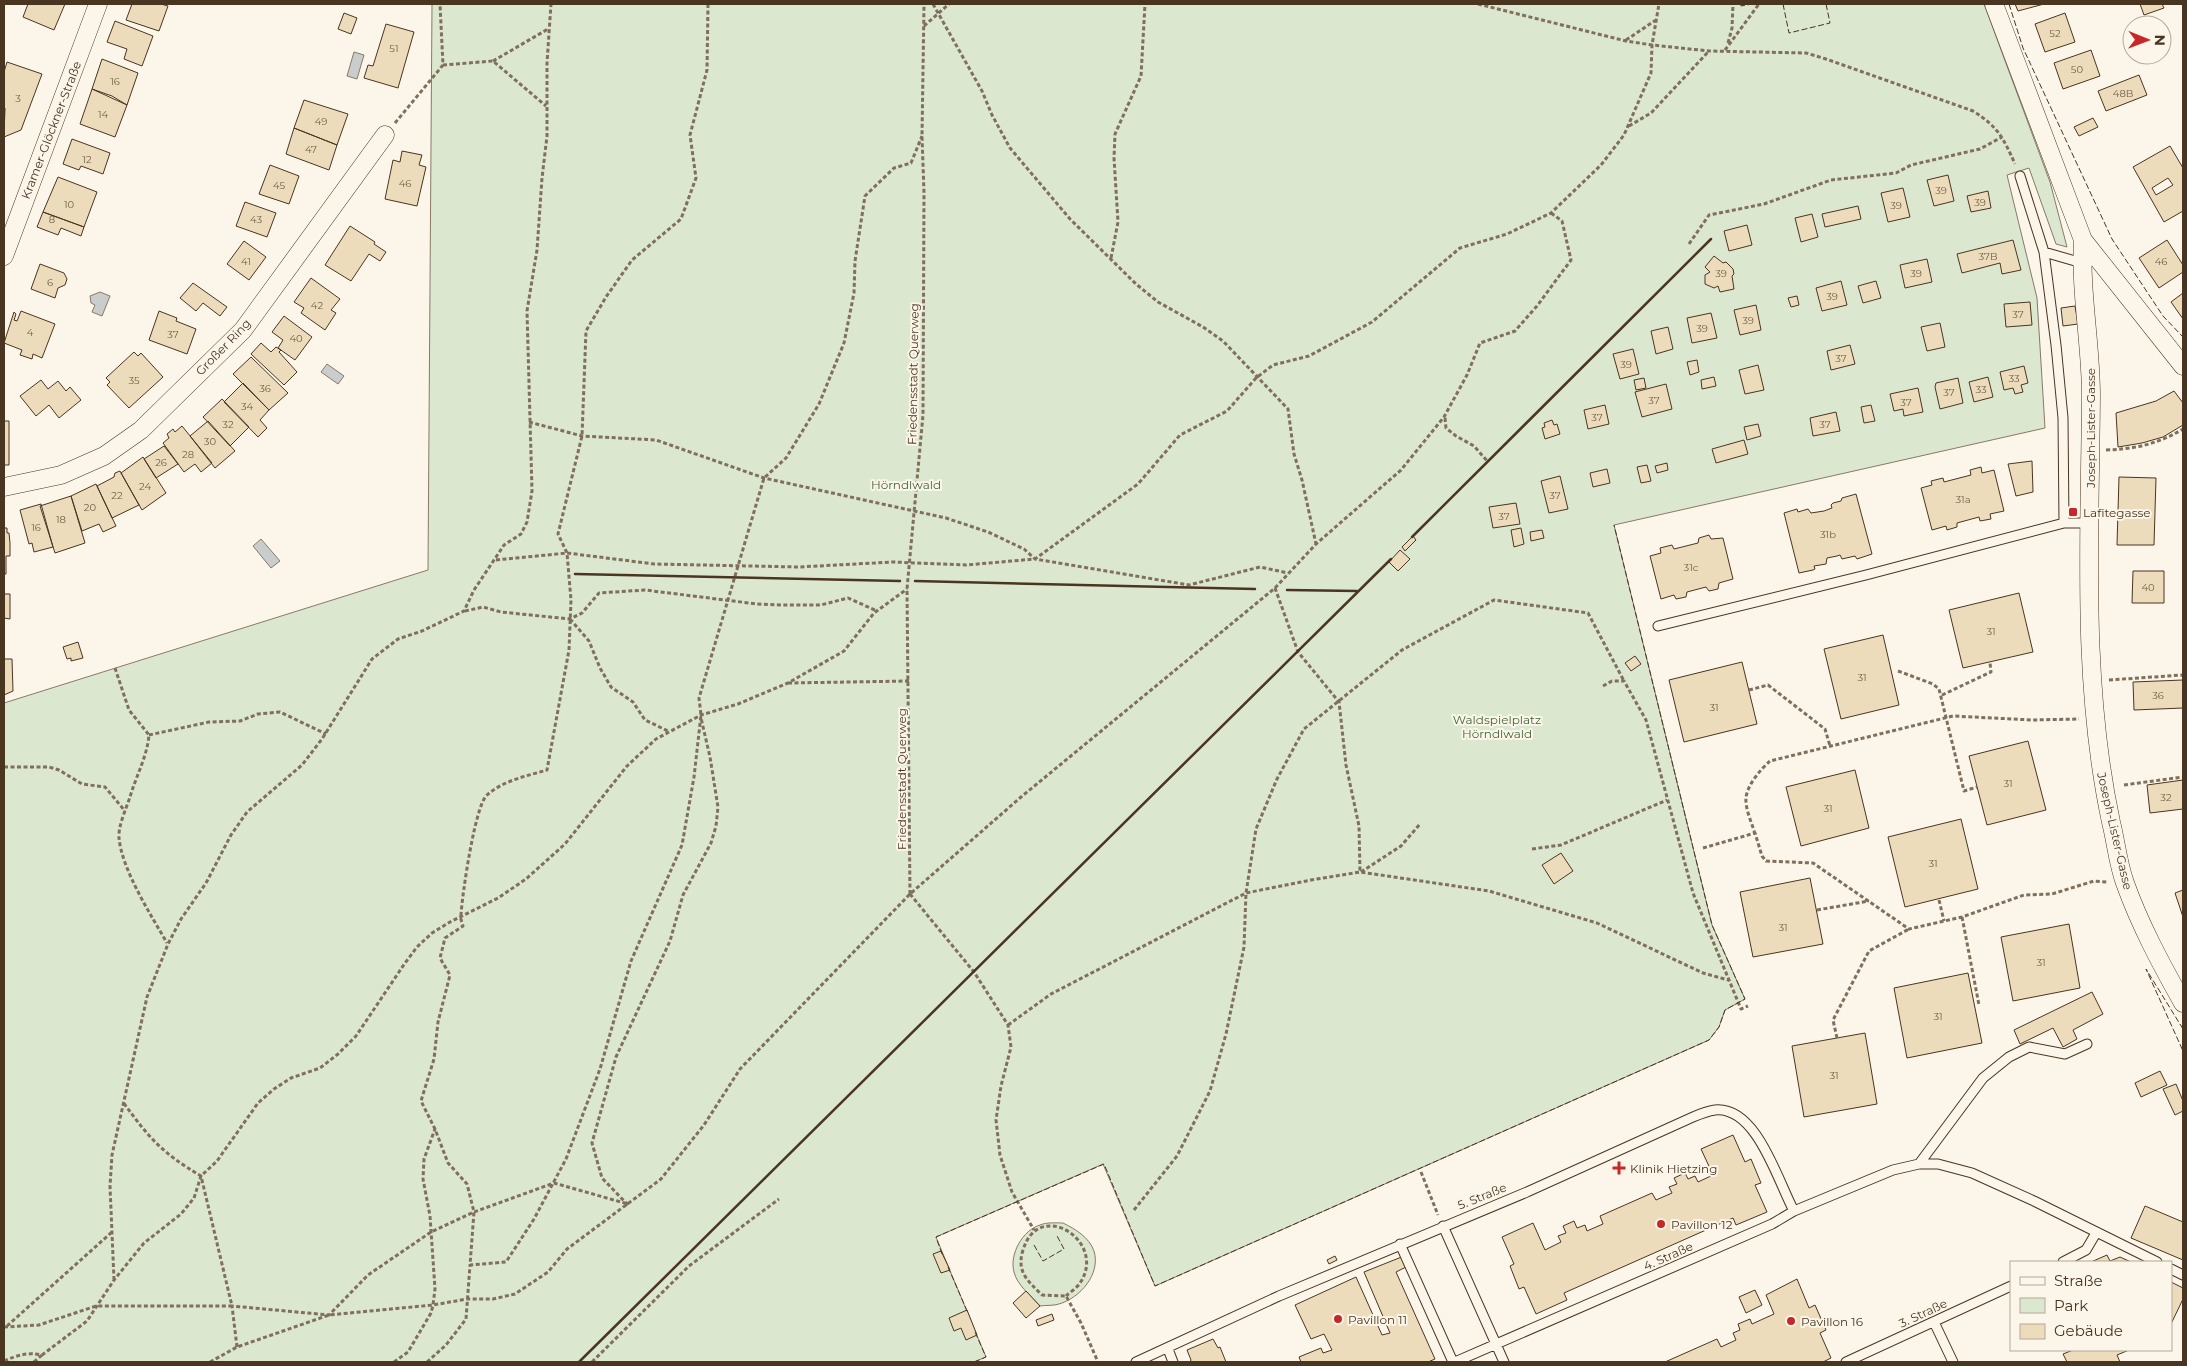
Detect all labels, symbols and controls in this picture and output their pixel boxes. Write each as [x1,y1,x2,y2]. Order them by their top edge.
north arrow [2122,15,2172,65]
house number: 52 [2049,27,2061,40]
text: N [2151,34,2169,46]
house number: 51 [389,42,399,55]
street label: Kramer-Glöckner-Straße [18,59,84,201]
house number: 50 [2071,63,2084,76]
house number: 16 [110,75,120,88]
house number: 48B [2113,87,2133,100]
house number: 3 [15,92,21,105]
house number: 14 [98,108,108,121]
house number: 49 [315,115,327,128]
house number: 47 [305,143,317,156]
house number: 12 [82,153,92,166]
house number: 46 [399,177,411,190]
house number: 45 [273,179,285,192]
house number: 39 [1935,184,1947,197]
house number: 39 [1974,196,1986,209]
house number: 10 [64,198,74,211]
house number: 39 [1890,199,1902,212]
house number: 8 [49,213,55,226]
house number: 43 [250,213,262,226]
house number: 37B [1979,250,1997,263]
house number: 41 [241,255,251,268]
house number: 46 [2155,255,2167,268]
house number: 39 [1715,267,1727,280]
house number: 39 [1910,267,1922,280]
house number: 6 [47,276,53,289]
house number: 39 [1826,290,1838,303]
house number: 42 [311,299,323,312]
street label: Friedensstadt Querweg [904,303,922,445]
house number: 37 [2012,308,2024,321]
house number: 39 [1742,314,1754,327]
street label: Großer Ring [192,316,254,378]
house number: 39 [1696,322,1708,335]
house number: 4 [27,326,34,339]
house number: 37 [167,328,179,341]
house number: 40 [289,332,303,345]
house number: 37 [1835,352,1847,365]
house number: 39 [1620,358,1632,371]
street label: Joseph-Lister-Gasse [2083,368,2098,489]
house number: 33 [2008,372,2020,385]
house number: 35 [128,374,140,387]
house number: 36 [259,382,271,395]
house number: 33 [1975,383,1987,396]
house number: 37 [1943,386,1955,399]
house number: 37 [1648,394,1660,407]
house number: 37 [1900,396,1912,409]
house number: 34 [241,400,254,413]
house number: 37 [1591,411,1603,424]
house number: 32 [222,418,234,431]
house number: 37 [1819,418,1831,431]
house number: 30 [204,435,217,448]
house number: 28 [182,448,194,461]
house number: 26 [155,456,167,469]
park label: Hörndlwald [871,477,941,492]
house number: 24 [139,480,151,493]
house number: 22 [111,489,123,502]
house number: 37 [1549,489,1561,502]
house number: 31a [1955,493,1971,506]
house number: 20 [84,501,97,514]
place label: Lafitegasse [2083,505,2151,520]
marker: Lafitegasse [2067,506,2079,518]
house number: 37 [1498,510,1510,523]
house number: 18 [56,513,66,526]
house number: 16 [31,521,41,534]
house number: 31b [1820,528,1836,541]
house number: 31c [1684,561,1699,574]
house number: 40 [2141,581,2155,594]
house number: 31 [1986,625,1996,638]
house number: 31 [1857,671,1867,684]
house number: 36 [2152,689,2164,702]
house number: 31 [1709,701,1719,714]
street label: Friedensstadt Querweg [894,708,909,850]
park label: Waldspielplatz Hörndlwald [1453,712,1541,741]
street label: Joseph-Lister-Gasse [2094,770,2136,891]
house number: 31 [2003,777,2013,790]
house number: 32 [2160,791,2172,804]
house number: 31 [1823,802,1833,815]
house number: 31 [1928,857,1938,870]
house number: 31 [1778,921,1788,934]
house number: 31 [2036,956,2046,969]
house number: 31 [1933,1010,1943,1023]
house number: 31 [1829,1069,1839,1082]
marker: Klinik Hietzing [1612,1161,1626,1175]
place label: Klinik Hietzing [1630,1161,1717,1176]
street label: 5. Straße [1455,1179,1509,1213]
place label: Pavillon 12 [1671,1217,1733,1232]
marker: Pavillon 12 [1655,1218,1667,1230]
street label: 4. Straße [1641,1238,1695,1274]
legend [2010,1261,2172,1351]
text: Straße [2054,1271,2103,1290]
street label: 3. Straße [1897,1295,1949,1331]
text: Park [2054,1296,2088,1315]
place label: Pavillon 11 [1348,1312,1407,1327]
marker: Pavillon 11 [1332,1313,1344,1325]
place label: Pavillon 16 [1801,1314,1863,1329]
marker: Pavillon 16 [1785,1315,1797,1327]
text: Gebäude [2054,1321,2123,1340]

